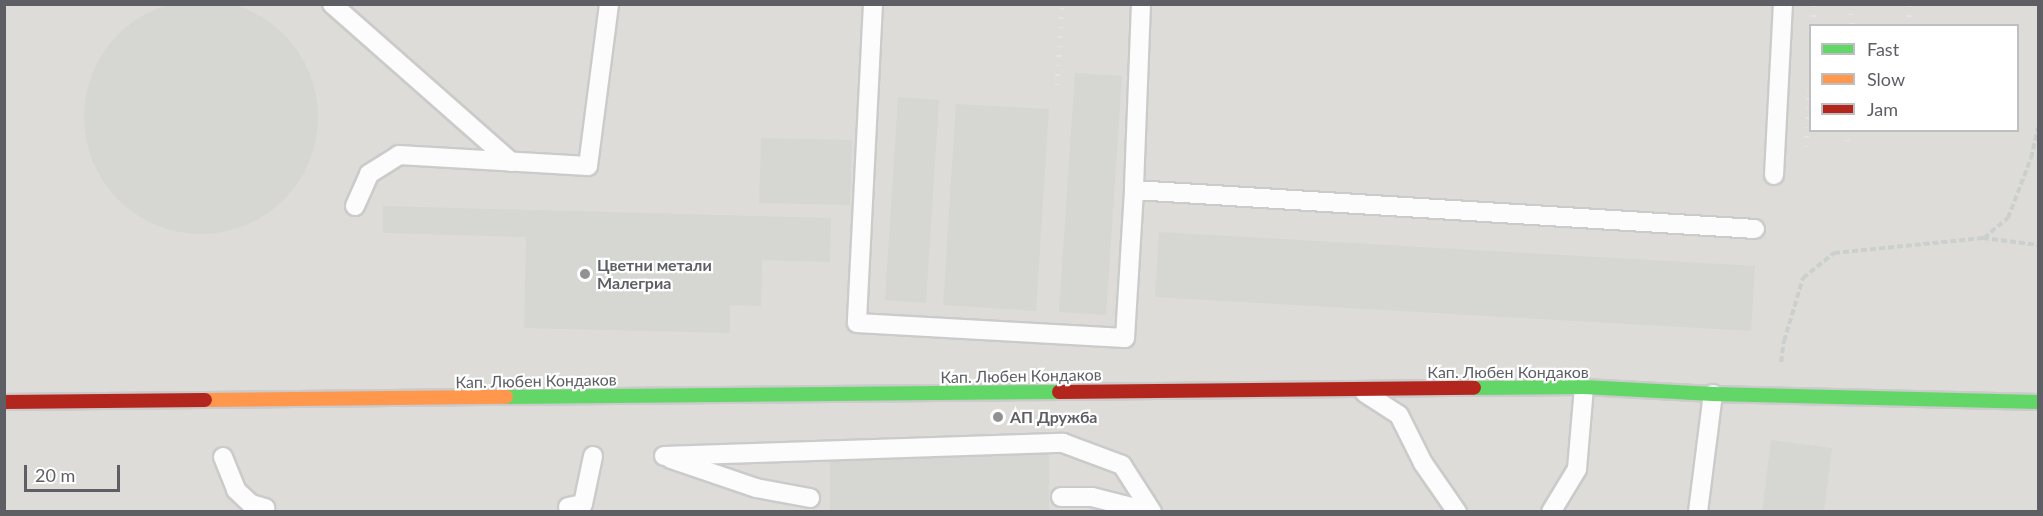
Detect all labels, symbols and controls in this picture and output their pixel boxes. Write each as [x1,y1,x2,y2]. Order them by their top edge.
legend [1809,24,2019,132]
text: Fast [1867,38,1899,60]
text: Slow [1867,68,1905,90]
text: Jam [1867,98,1898,120]
place label: Цветни метали Малегриа [597,255,712,293]
marker: Цветни метали Малегриа [578,267,592,281]
street label: Кап. Любен Кондаков [1427,362,1589,382]
street label: Кап. Любен Кондаков [940,365,1102,387]
street label: Кап. Любен Кондаков [455,370,617,392]
place label: АП Дружба [1010,407,1097,427]
marker: АП Дружба [991,410,1005,424]
scale bar [27,453,123,491]
text: 20 m [35,464,75,486]

